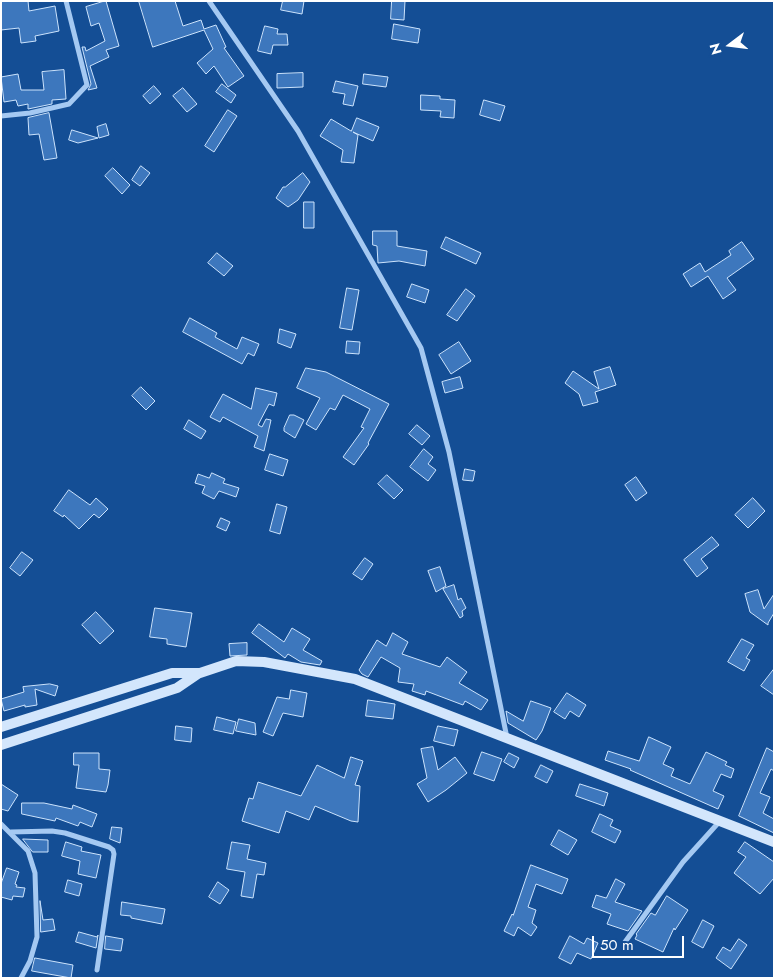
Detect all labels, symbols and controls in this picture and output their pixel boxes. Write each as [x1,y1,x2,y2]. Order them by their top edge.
north arrow [705,20,755,70]
text: N [704,41,727,57]
scale bar [595,926,688,958]
text: 50 m [600,934,634,956]

